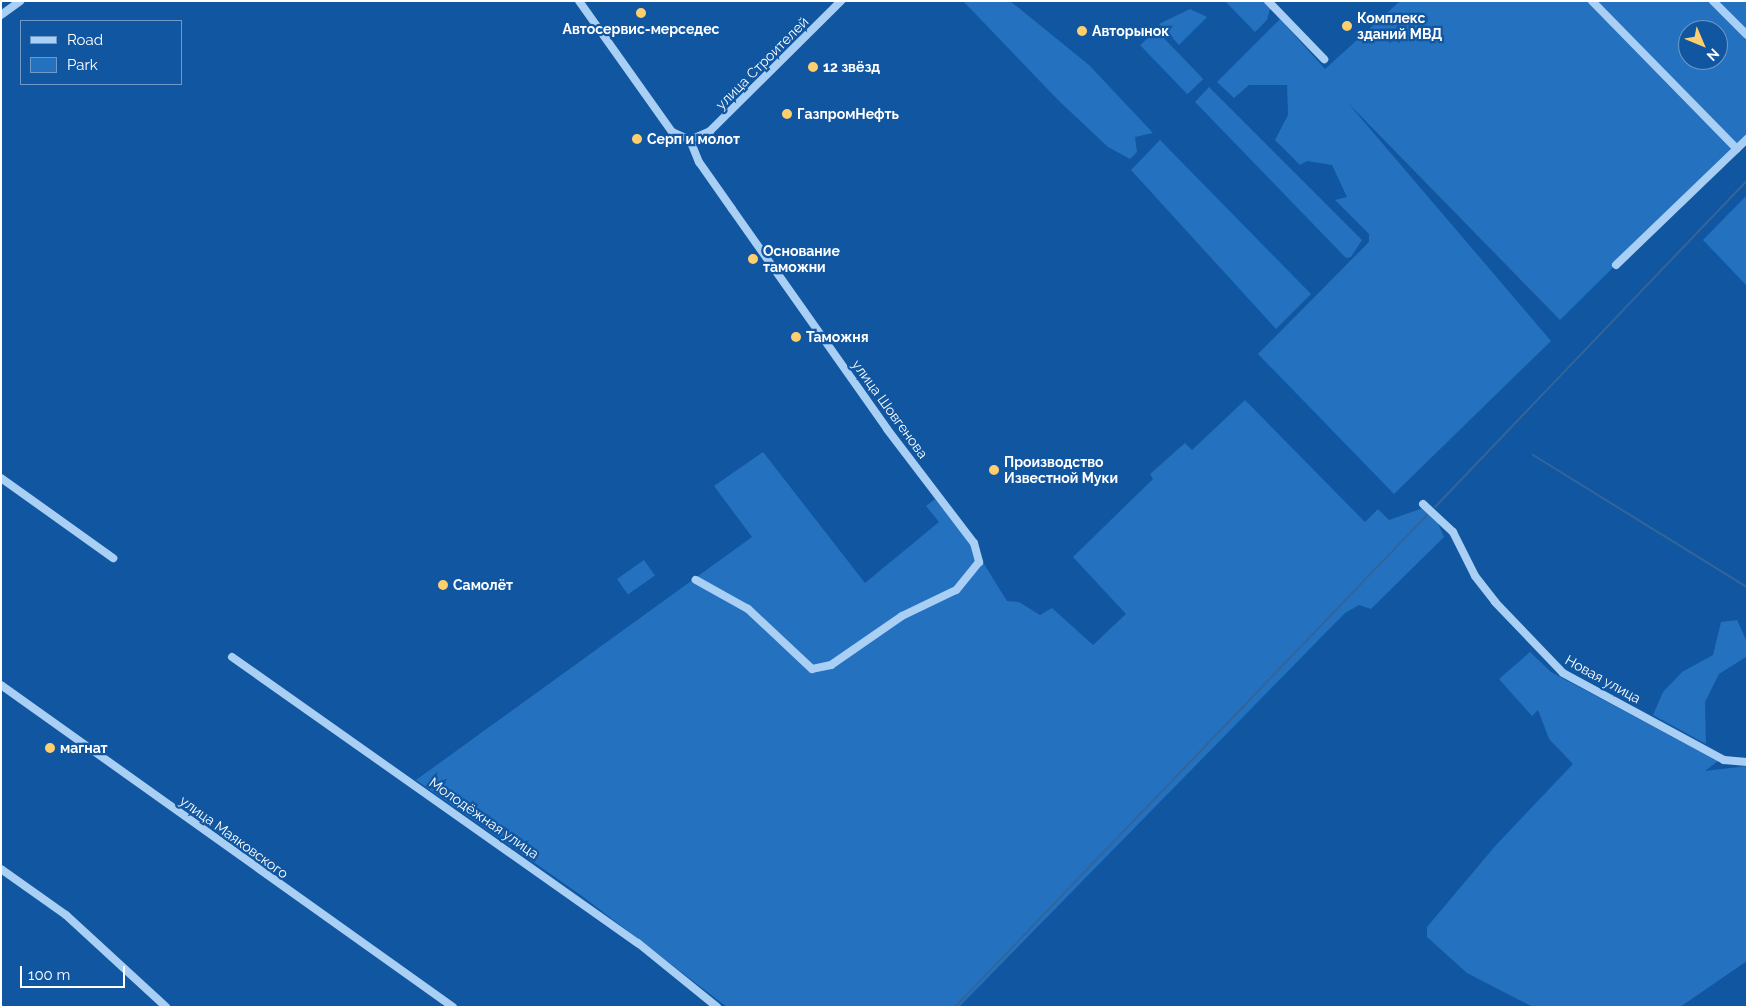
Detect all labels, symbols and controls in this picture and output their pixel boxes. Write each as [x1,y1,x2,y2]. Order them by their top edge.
marker: Автосервис-мерседес [635,7,647,19]
place label: Комплекс зданий МВД [1357,10,1442,42]
street label: улица Строителей [712,13,812,113]
legend [20,20,182,85]
marker: Комплекс зданий МВД [1341,20,1353,32]
north arrow [1678,20,1728,70]
place label: Автосервис-мерседес [563,21,719,37]
place label: Авторынок [1092,23,1169,39]
marker: Авторынок [1076,25,1088,37]
text: Road [67,31,103,49]
text: N [1703,45,1722,64]
text: Park [67,56,98,74]
place label: 12 звёзд [823,59,880,75]
marker: 12 звёзд [807,61,819,73]
place label: ГазпромНефть [797,106,899,122]
marker: ГазпромНефть [781,108,793,120]
place label: Серп и молот [647,131,740,147]
marker: Серп и молот [631,133,643,145]
place label: Основание таможни [763,243,840,276]
marker: Основание таможни [747,253,759,265]
place label: Таможня [806,329,868,345]
marker: Таможня [790,331,802,343]
street label: улица Шовгенова [849,356,931,462]
place label: Производство Известной Муки [1004,454,1118,487]
marker: Производство Известной Муки [988,464,1000,476]
place label: Самолёт [453,577,513,593]
marker: Самолёт [437,579,449,591]
street label: Новая улица [1562,651,1644,707]
place label: магнат [60,740,108,756]
marker: магнат [44,742,56,754]
street label: Молодёжная улица [426,774,542,862]
street label: улица Маяковского [177,792,291,882]
scale bar [22,956,128,988]
text: 100 m [28,966,70,984]

